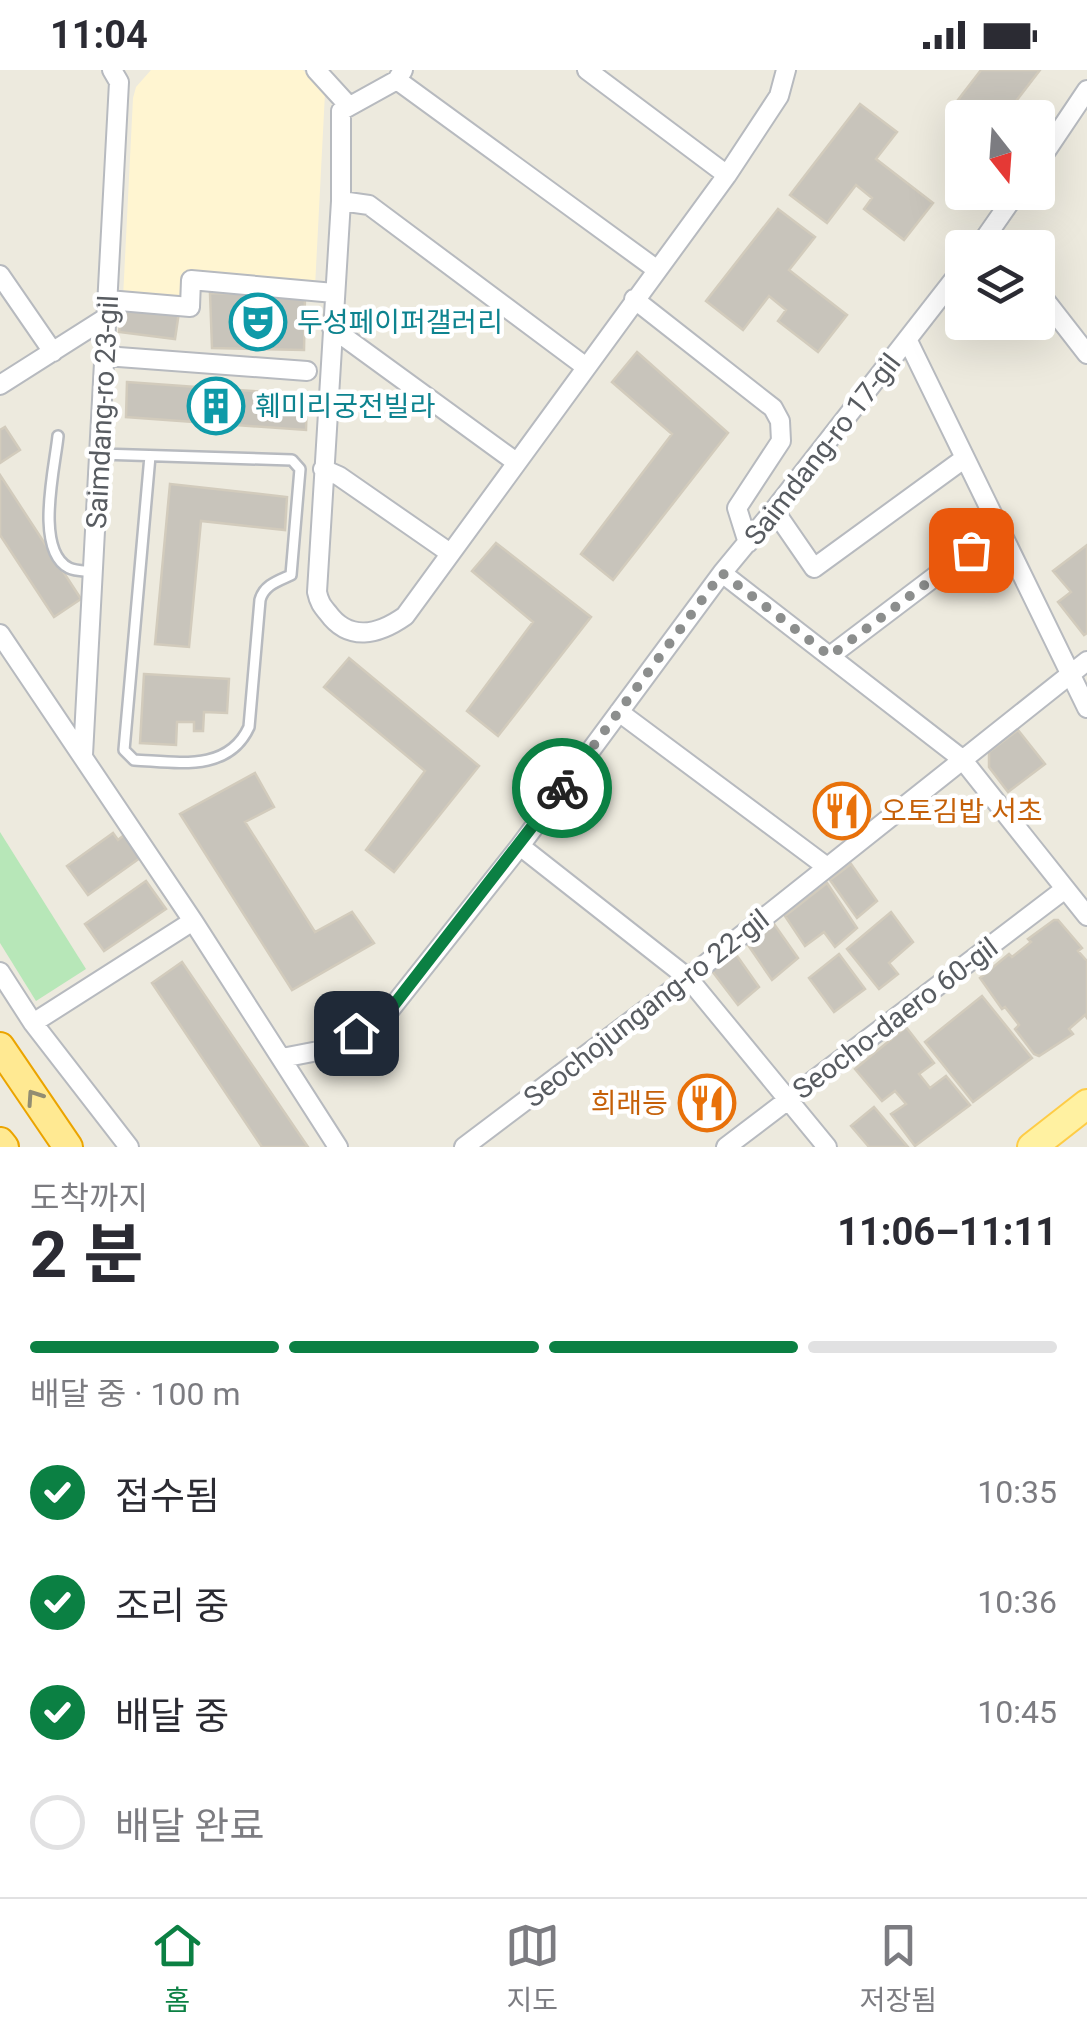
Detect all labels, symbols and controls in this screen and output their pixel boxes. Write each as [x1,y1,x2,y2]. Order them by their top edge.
text: 11:04 [50,13,148,57]
north arrow [945,100,1055,210]
map controls [945,100,1055,340]
button: layers [945,230,1055,340]
theatre icon: 두성페이퍼갤러리 [228,292,288,352]
street label: Saimdang-ro 23-gil [80,294,125,530]
place label: 두성페이퍼갤러리 [297,306,503,339]
street label: Saimdang-ro 17-gil [737,347,907,552]
building icon: 훼미리궁전빌라 [186,376,246,436]
place label: 훼미리궁전빌라 [255,390,436,423]
pin [929,508,1014,593]
icon: bag [944,523,999,578]
courier [512,738,612,838]
icon: bike [535,761,590,816]
restaurant icon: 오토김밥 서초 [812,781,872,841]
place label: 오토김밥 서초 [881,795,1043,828]
street label: Seochojungang-ro 22-gil [517,903,775,1114]
street label: Seocho-daero 60-gil [786,931,1004,1106]
pin [314,991,399,1076]
icon: home [329,1006,384,1061]
restaurant icon: 희래등 [677,1073,737,1133]
place label: 희래등 [591,1087,668,1120]
one-way arrow [28,1089,46,1108]
text: 도착까지 [30,1179,148,1217]
text: 11:06–11:11 [837,1210,1057,1254]
text: 2 분 [30,1217,143,1293]
text: 배달 중 · 100 m [30,1375,240,1413]
icon: check [30,1465,85,1520]
text: 10:35 [977,1473,1057,1511]
text: 접수됨 [115,1474,220,1518]
icon: check [30,1575,85,1630]
text: 10:36 [977,1583,1057,1621]
text: 조리 중 [115,1584,229,1628]
icon: check [30,1685,85,1740]
text: 10:45 [977,1693,1057,1731]
text: 배달 중 [115,1694,229,1738]
text: 배달 완료 [115,1804,264,1848]
tab: 홈 [150,1918,205,2018]
tab: 지도 [505,1918,560,2018]
tab: 저장됨 [860,1918,937,2018]

